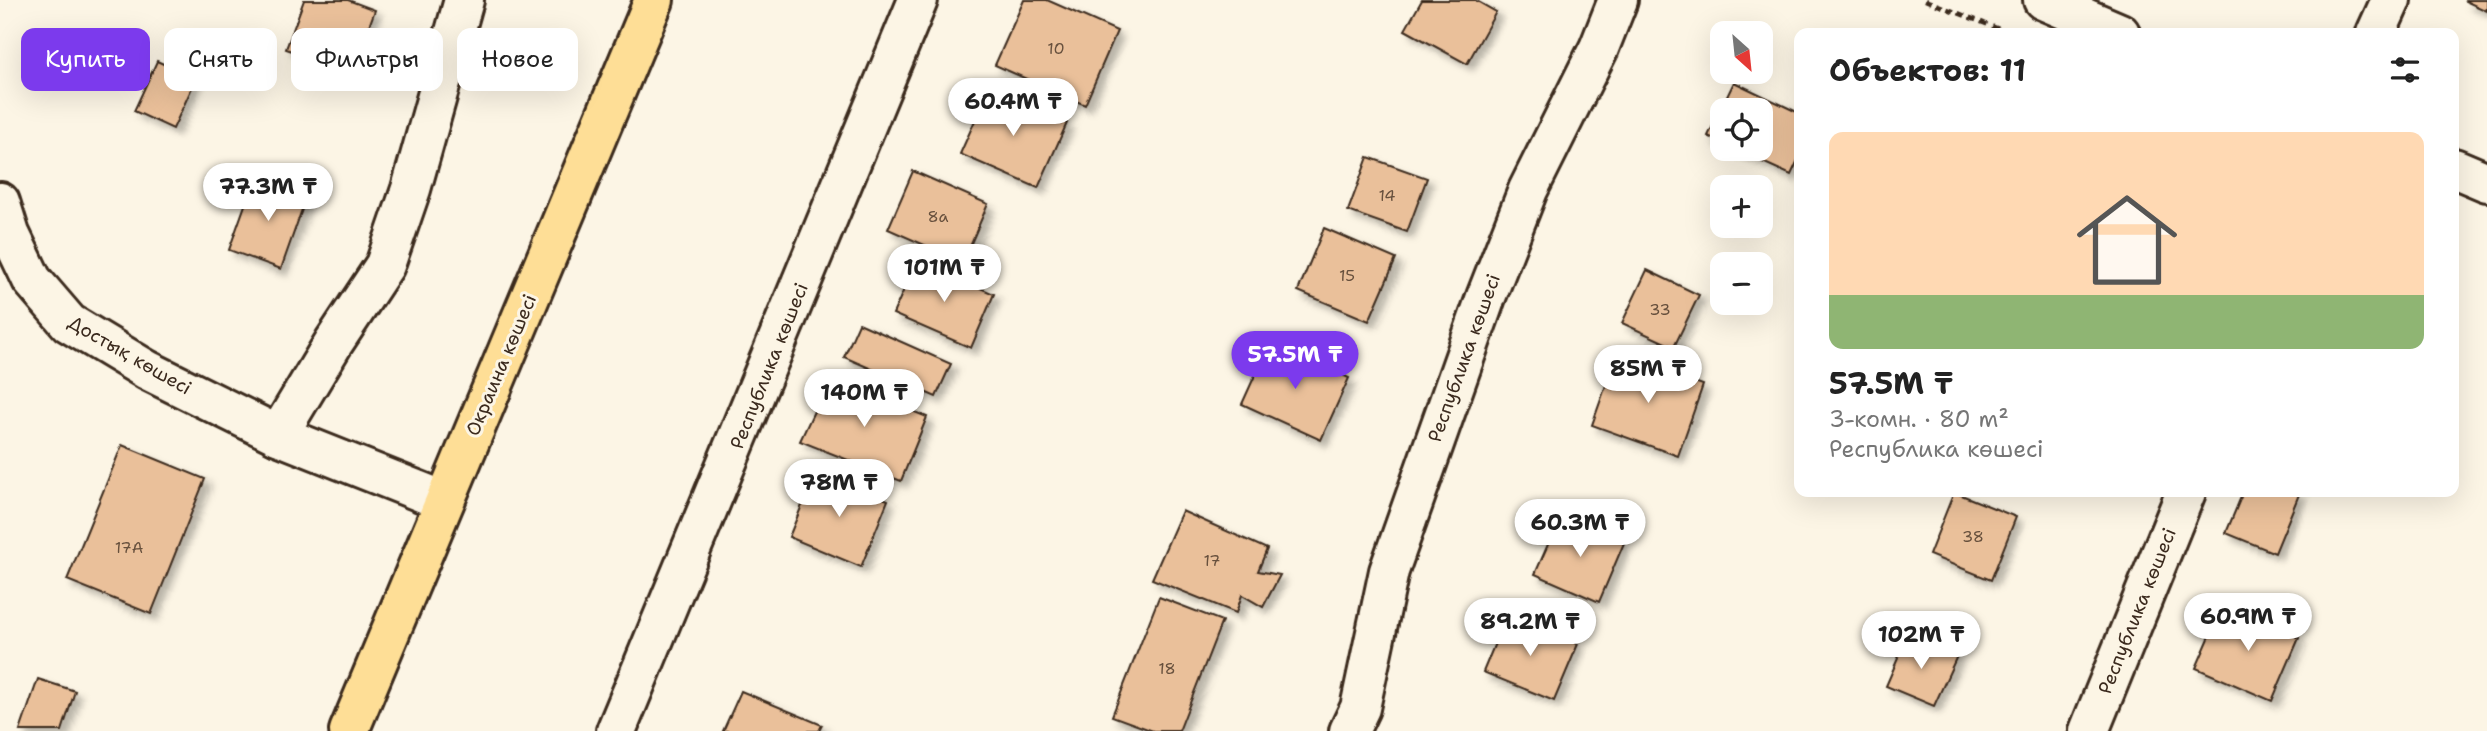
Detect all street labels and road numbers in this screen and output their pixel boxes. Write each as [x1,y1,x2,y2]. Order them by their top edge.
street label: Республика көшесі [1422,270,1506,446]
street label: Республика көшесі [724,279,814,453]
street label: Окраина көшесі [460,290,542,440]
street label: Достық көшесі [64,310,196,400]
street label: Республика көшесі [2092,524,2182,698]

